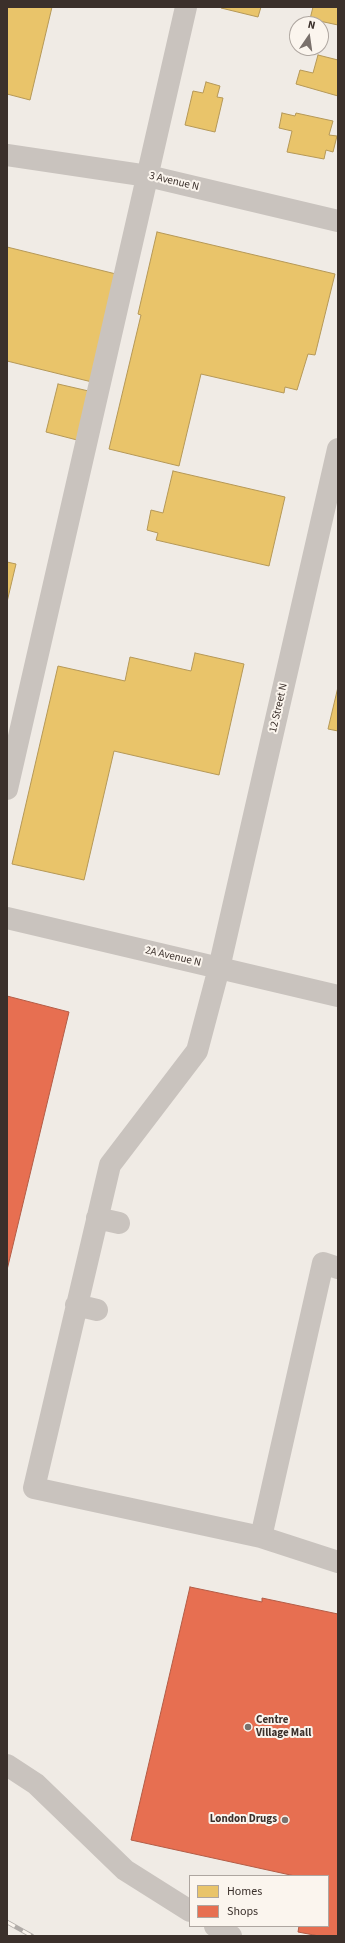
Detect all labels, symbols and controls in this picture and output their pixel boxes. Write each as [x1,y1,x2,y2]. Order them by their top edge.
north arrow [289,16,329,56]
text: N [306,17,317,33]
street label: 3 Avenue N [148,170,200,194]
street label: 12 Street N [267,682,291,734]
street label: 2A Avenue N [144,944,202,970]
place label: Centre Village Mall [256,1714,311,1740]
marker: Centre Village Mall [243,1722,253,1732]
place label: London Drugs [210,1813,277,1827]
marker: London Drugs [280,1815,290,1825]
legend [189,1875,329,1927]
text: Homes [227,1883,262,1900]
text: Shops [227,1903,258,1920]

